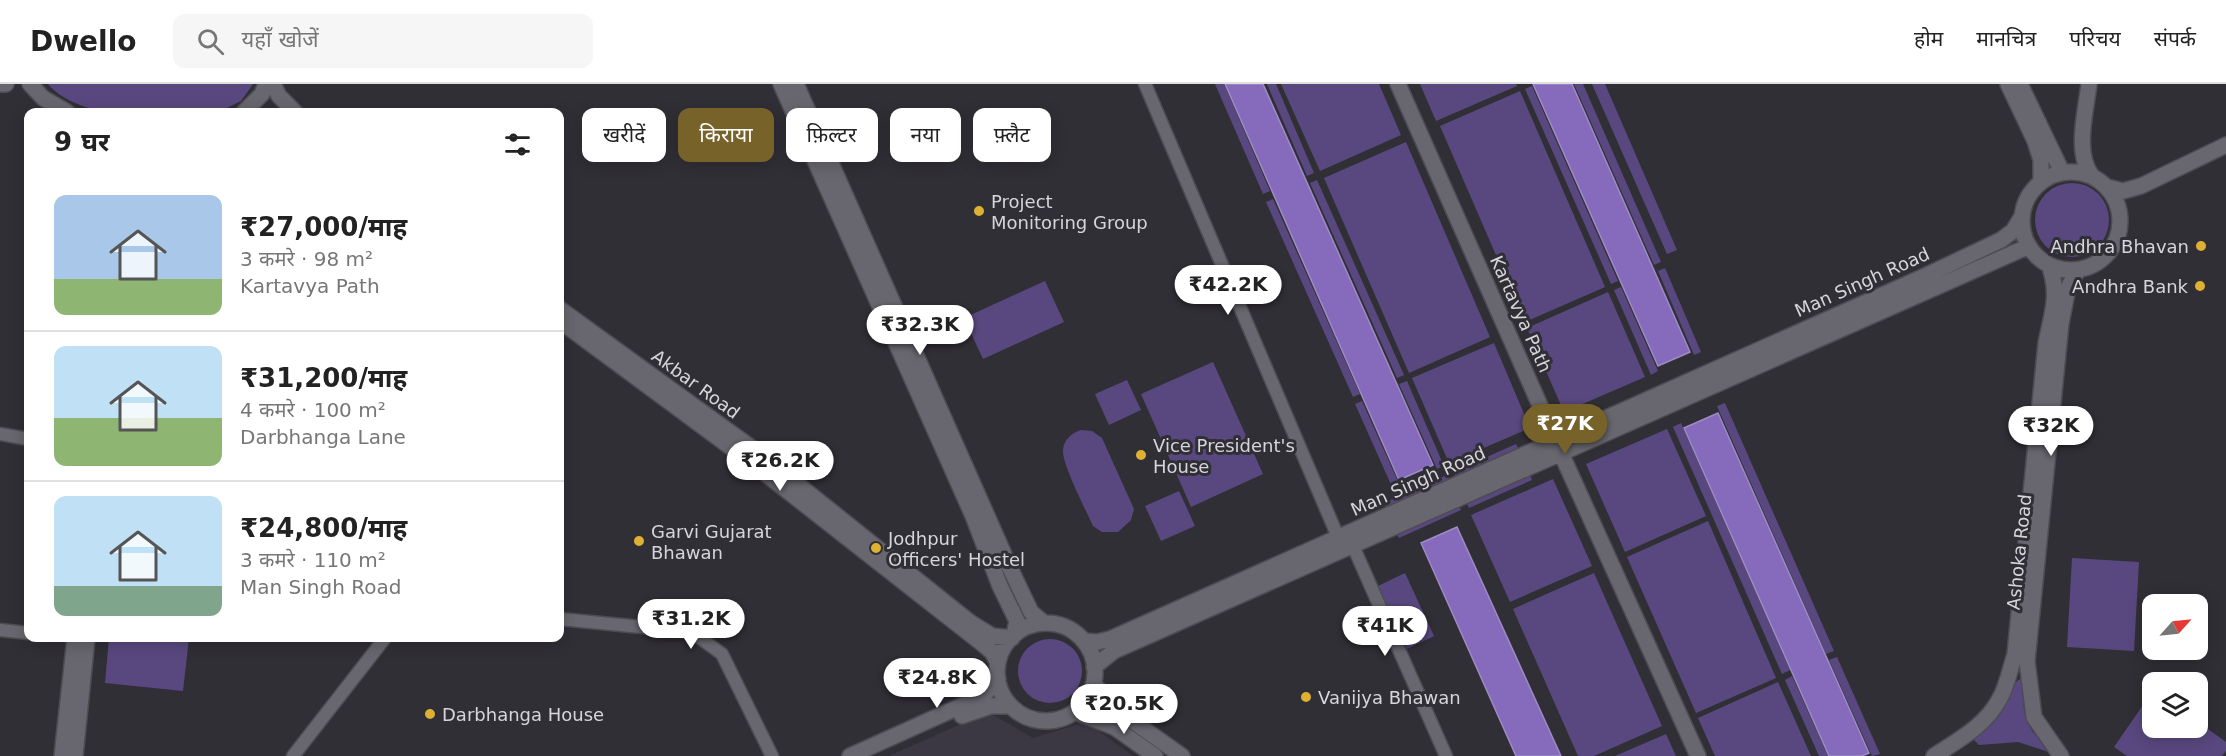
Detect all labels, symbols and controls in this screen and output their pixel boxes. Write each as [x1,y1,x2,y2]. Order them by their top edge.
search box [173,14,593,68]
text: Dwello [30,25,137,58]
icon: search [194,25,227,58]
text: यहाँ खोजें [242,27,319,52]
text: होम [1914,27,1943,51]
text: मानचित्र [1976,27,2036,51]
text: परिचय [2069,27,2121,51]
text: संपर्क [2154,27,2196,51]
chip: खरीदें [582,108,666,162]
chip: किराया [678,108,774,162]
chip: फ़िल्टर [786,108,878,162]
chip: नया [890,108,961,162]
chip: फ़्लैट [973,108,1051,162]
text: 9 घर [54,127,109,157]
icon: filters [501,128,534,161]
place label: Project Monitoring Group [991,191,1148,233]
marker: Project Monitoring Group [972,204,986,218]
text: ₹27,000/माह [240,212,407,242]
icon: home [102,219,174,291]
place label: Andhra Bhavan [2050,236,2189,257]
marker: Andhra Bhavan [2194,239,2208,253]
street label: Man Singh Road [1791,243,1933,321]
text: 3 कमरे · 98 m² [240,247,373,271]
street label: Kartavya Path [1486,252,1556,376]
pin: ₹42.2K [1179,265,1277,316]
text: ₹42.2K [1189,272,1267,296]
text: Kartavya Path [240,274,380,298]
place label: Andhra Bank [2072,276,2189,297]
marker: Andhra Bank [2193,279,2207,293]
pin: ₹32.3K [871,305,969,356]
text: ₹32.3K [881,312,959,336]
street label: Akbar Road [648,345,744,423]
text: ₹31,200/माह [240,363,407,393]
icon: home [102,370,174,442]
text: 4 कमरे · 100 m² [240,398,386,422]
pin: ₹27K [1529,404,1601,455]
pin: ₹32K [2015,406,2087,457]
text: ₹27K [1536,411,1594,435]
text: ₹32K [2022,413,2080,437]
text: Darbhanga Lane [240,425,406,449]
place label: Vice President's House [1153,435,1295,477]
pin: ₹26.2K [731,441,829,492]
street label: Man Singh Road [1347,442,1489,520]
text: ₹26.2K [741,448,819,472]
marker: Vice President's House [1134,448,1148,462]
street label: Ashoka Road [2002,493,2036,611]
text: ₹24,800/माह [240,513,407,543]
icon: home [102,520,174,592]
place label: Garvi Gujarat Bhawan [651,521,772,563]
place label: Jodhpur Officers' Hostel [887,528,1025,570]
marker: Garvi Gujarat Bhawan [632,534,646,548]
marker: Jodhpur Officers' Hostel [869,541,883,555]
text: 3 कमरे · 110 m² [240,548,386,572]
text: Man Singh Road [240,575,401,599]
north arrow [2142,594,2208,660]
map controls [2142,594,2208,738]
pin: ₹31.2K [642,599,740,650]
text: ₹31.2K [652,606,730,630]
pin: ₹41K [1349,606,1421,657]
text: ₹41K [1356,613,1414,637]
pin: ₹24.8K [888,658,986,709]
text: ₹24.8K [898,665,976,689]
button: layers [2142,672,2208,738]
pin: ₹20.5K [1075,684,1173,735]
place label: Vanijya Bhawan [1318,687,1461,708]
marker: Vanijya Bhawan [1299,690,1313,704]
text: ₹20.5K [1085,691,1163,715]
place label: Darbhanga House [442,704,604,725]
marker: Darbhanga House [423,707,437,721]

